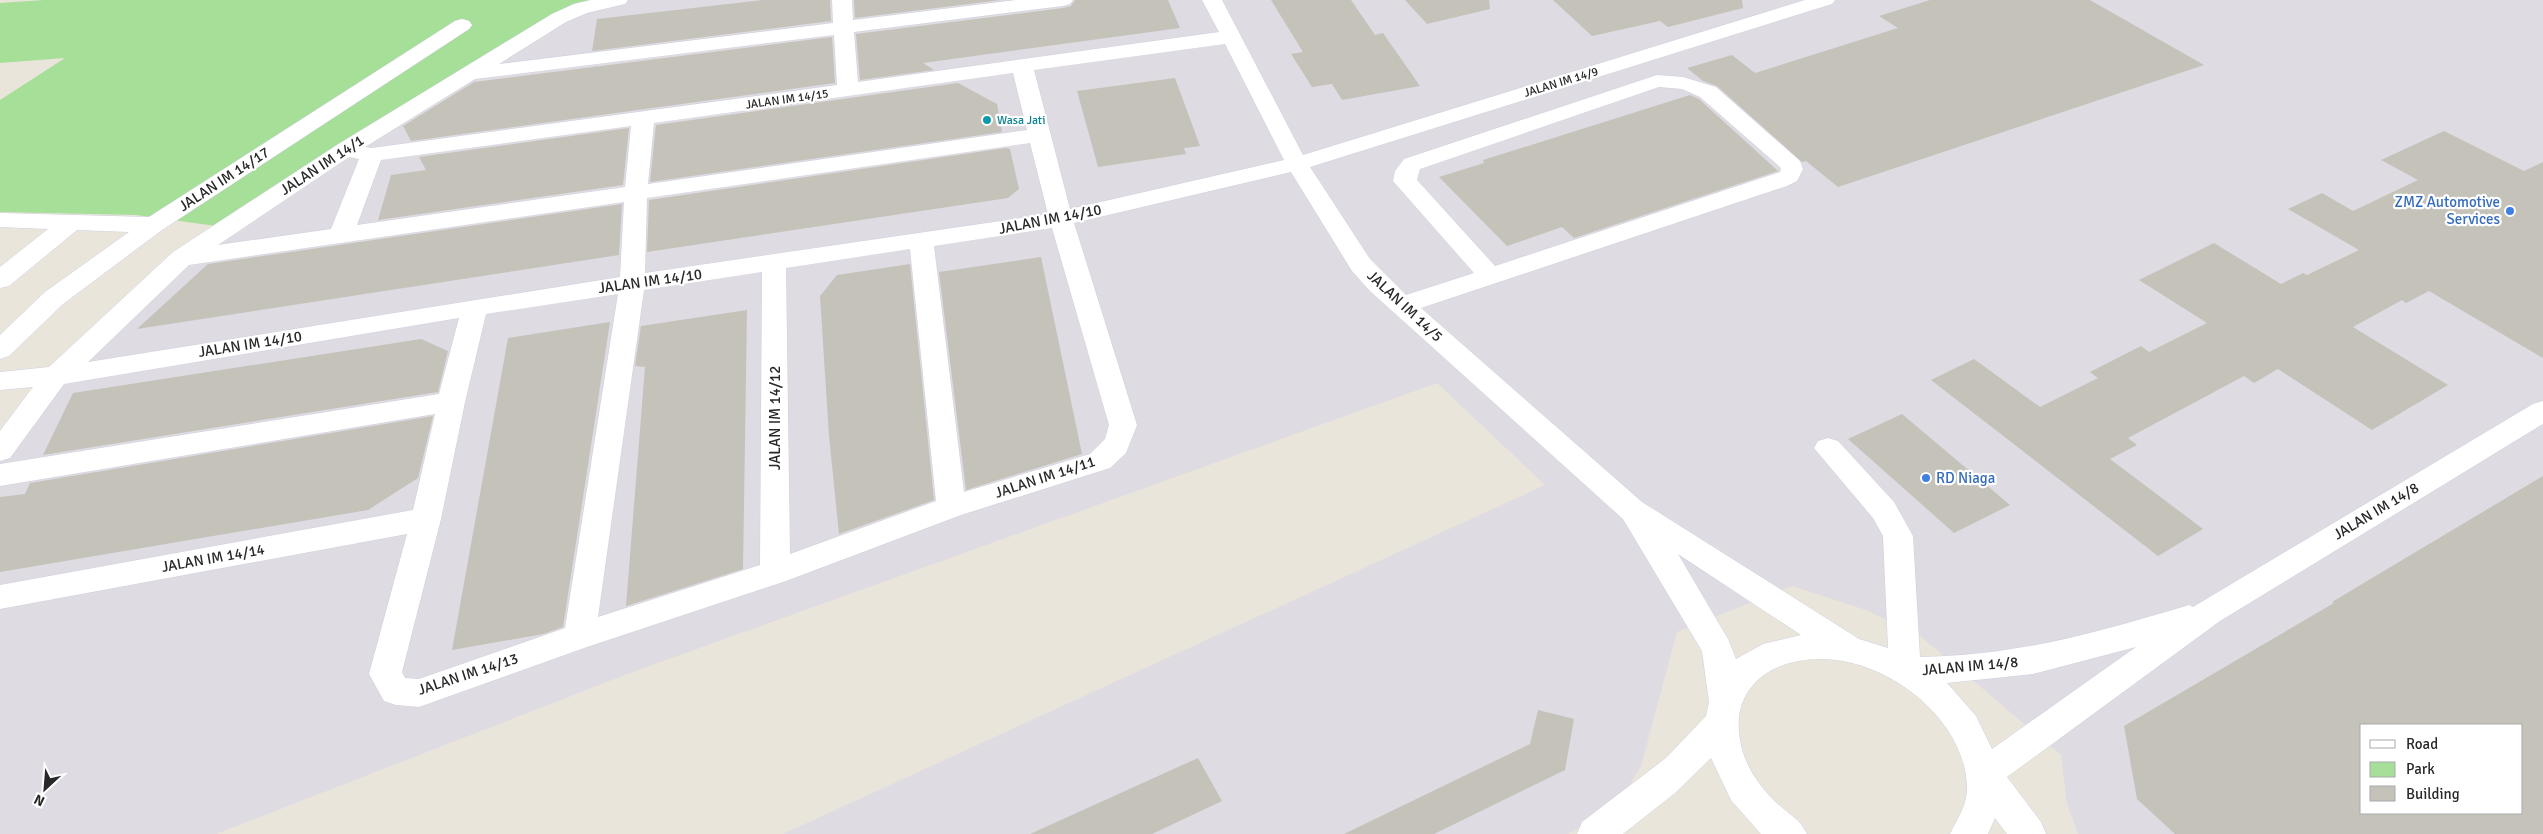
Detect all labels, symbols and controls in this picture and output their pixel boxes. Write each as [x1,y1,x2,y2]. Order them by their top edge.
street label: JALAN IM 14/9 [1522,64,1600,101]
street label: JALAN IM 14/15 [745,86,830,113]
place label: Wasa Jati [997,113,1045,128]
marker: Wasa Jati [981,114,993,126]
street label: JALAN IM 14/1 [277,131,367,199]
street label: JALAN IM 14/17 [175,143,273,215]
place label: ZMZ Automotive Services [2395,193,2500,228]
street label: JALAN IM 14/10 [997,200,1103,238]
marker: ZMZ Automotive Services [2504,205,2516,217]
street label: JALAN IM 14/10 [597,265,703,297]
street label: JALAN IM 14/5 [1364,267,1446,345]
street label: JALAN IM 14/10 [197,327,303,361]
street label: JALAN IM 14/12 [766,366,784,470]
street label: JALAN IM 14/11 [993,452,1097,502]
place label: RD Niaga [1936,469,1995,487]
marker: RD Niaga [1920,472,1932,484]
street label: JALAN IM 14/8 [2330,478,2422,544]
street label: JALAN IM 14/14 [160,540,266,576]
street label: JALAN IM 14/13 [416,649,520,699]
street label: JALAN IM 14/8 [1921,653,2019,679]
legend [2360,724,2523,814]
text: Road [2406,735,2438,753]
text: Park [2406,760,2435,778]
north arrow [20,764,70,814]
text: Building [2406,785,2460,803]
text: N [31,790,48,810]

